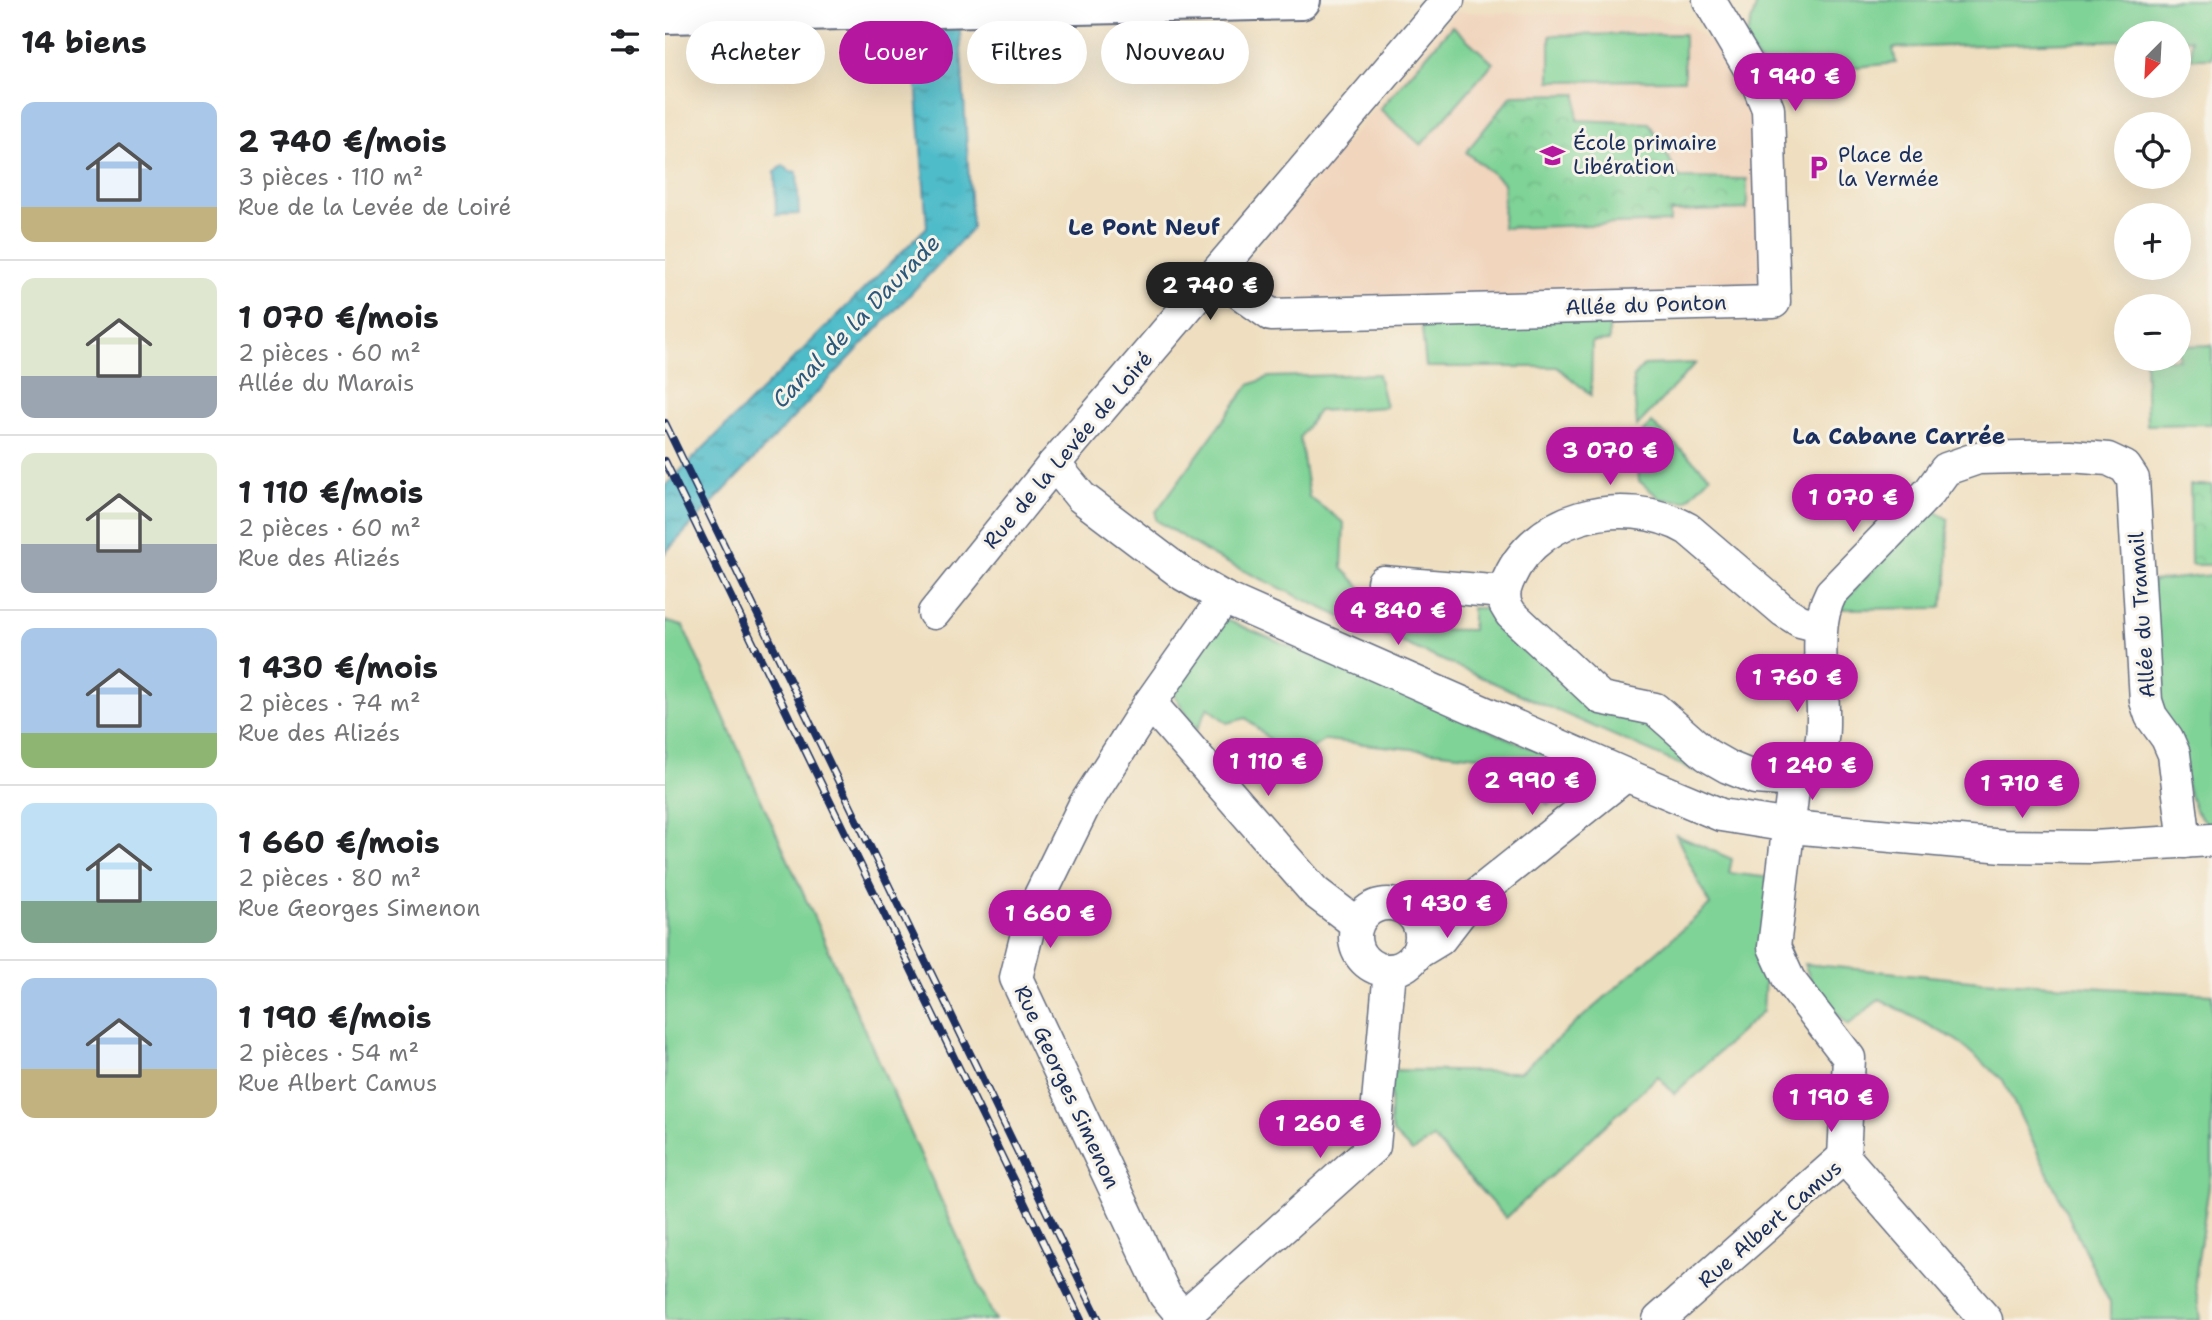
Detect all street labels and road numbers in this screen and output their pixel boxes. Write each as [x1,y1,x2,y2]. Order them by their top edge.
street label: Allée du Ponton [1565,288,1727,322]
street label: Rue de la Levée de Loiré [977,345,1159,555]
street label: Allée du Tramail [2122,530,2162,699]
street label: Rue Georges Simenon [1008,981,1126,1193]
street label: Rue Albert Camus [1692,1154,1848,1294]

